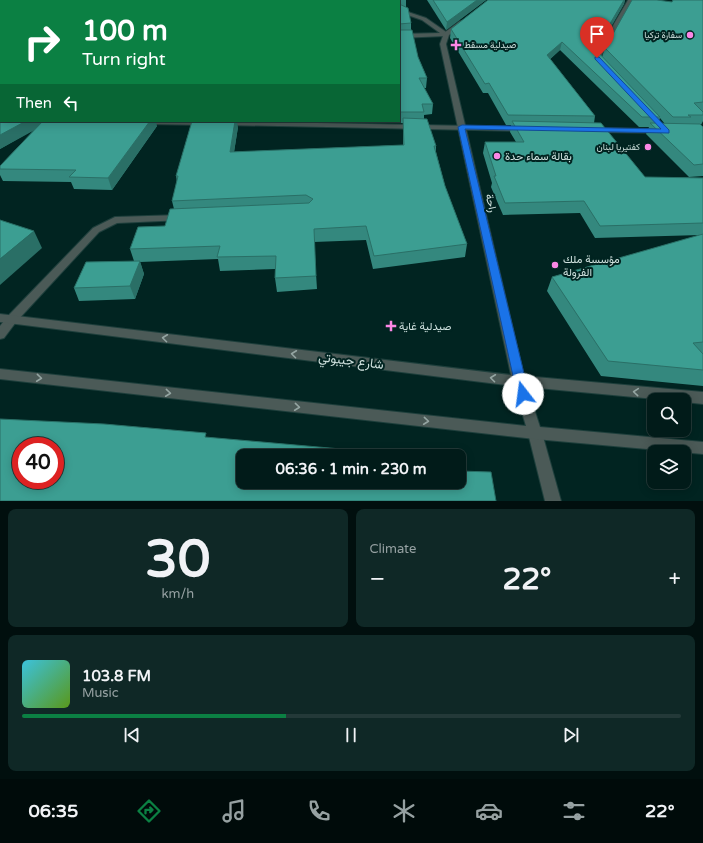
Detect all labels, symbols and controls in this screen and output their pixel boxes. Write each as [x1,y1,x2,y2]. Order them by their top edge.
text: 100 m [82,14,168,48]
icon: right [16,16,68,68]
pin [580,17,614,58]
icon: arrive [586,23,608,45]
place label: سفارة تركيا [644,30,682,41]
marker: سفارة تركيا [685,30,695,40]
marker: صيدلية مسقط [451,40,461,50]
place label: صيدلية مسقط [464,40,517,51]
text: Turn right [82,48,166,70]
icon: left [60,92,82,114]
text: Then [16,94,52,112]
place label: كفتيريا لبنان [597,142,640,153]
marker: كفتيريا لبنان [643,142,653,152]
place label: بقالة سماء حدة [505,150,572,163]
marker: بقالة سماء حدة [492,151,502,161]
street label: راحة [483,192,499,214]
place label: مؤسسة ملك الفرولة [563,253,620,279]
marker: مؤسسة ملك الفرولة [550,260,560,270]
place label: صيدلية غاية [399,320,452,333]
marker: صيدلية غاية [386,321,396,331]
one-way arrow [162,334,168,343]
one-way arrow [291,349,298,358]
street label: شارع جيبوتي [317,349,385,375]
one-way arrow [36,373,42,382]
position arrow [502,373,544,415]
one-way arrow [490,374,496,383]
one-way arrow [165,388,171,397]
one-way arrow [633,388,639,397]
map controls [647,393,691,489]
button: search [647,393,691,437]
one-way arrow [294,402,300,411]
one-way arrow [423,417,429,426]
speed limit sign: 40 [12,437,64,489]
button: layers [647,445,691,489]
text: 06:36 · 1 min · 230 m [276,460,426,478]
text: 30 [145,528,210,591]
text: Climate [370,541,416,557]
text: 22° [502,561,551,598]
text: − [370,566,385,592]
text: + [669,566,681,592]
text: km/h [161,586,194,602]
text: 103.8 FM [82,667,151,685]
text: Music [82,685,119,701]
icon: previous [121,724,143,746]
icon: pause [340,724,362,746]
icon: next [560,724,582,746]
icon: directions [135,797,163,825]
icon: music [220,797,248,825]
icon: phone [305,797,333,825]
icon: climate [390,797,418,825]
icon: car [475,797,503,825]
icon: filters [560,797,588,825]
text: 06:35 [28,800,78,822]
text: 22° [645,800,674,822]

